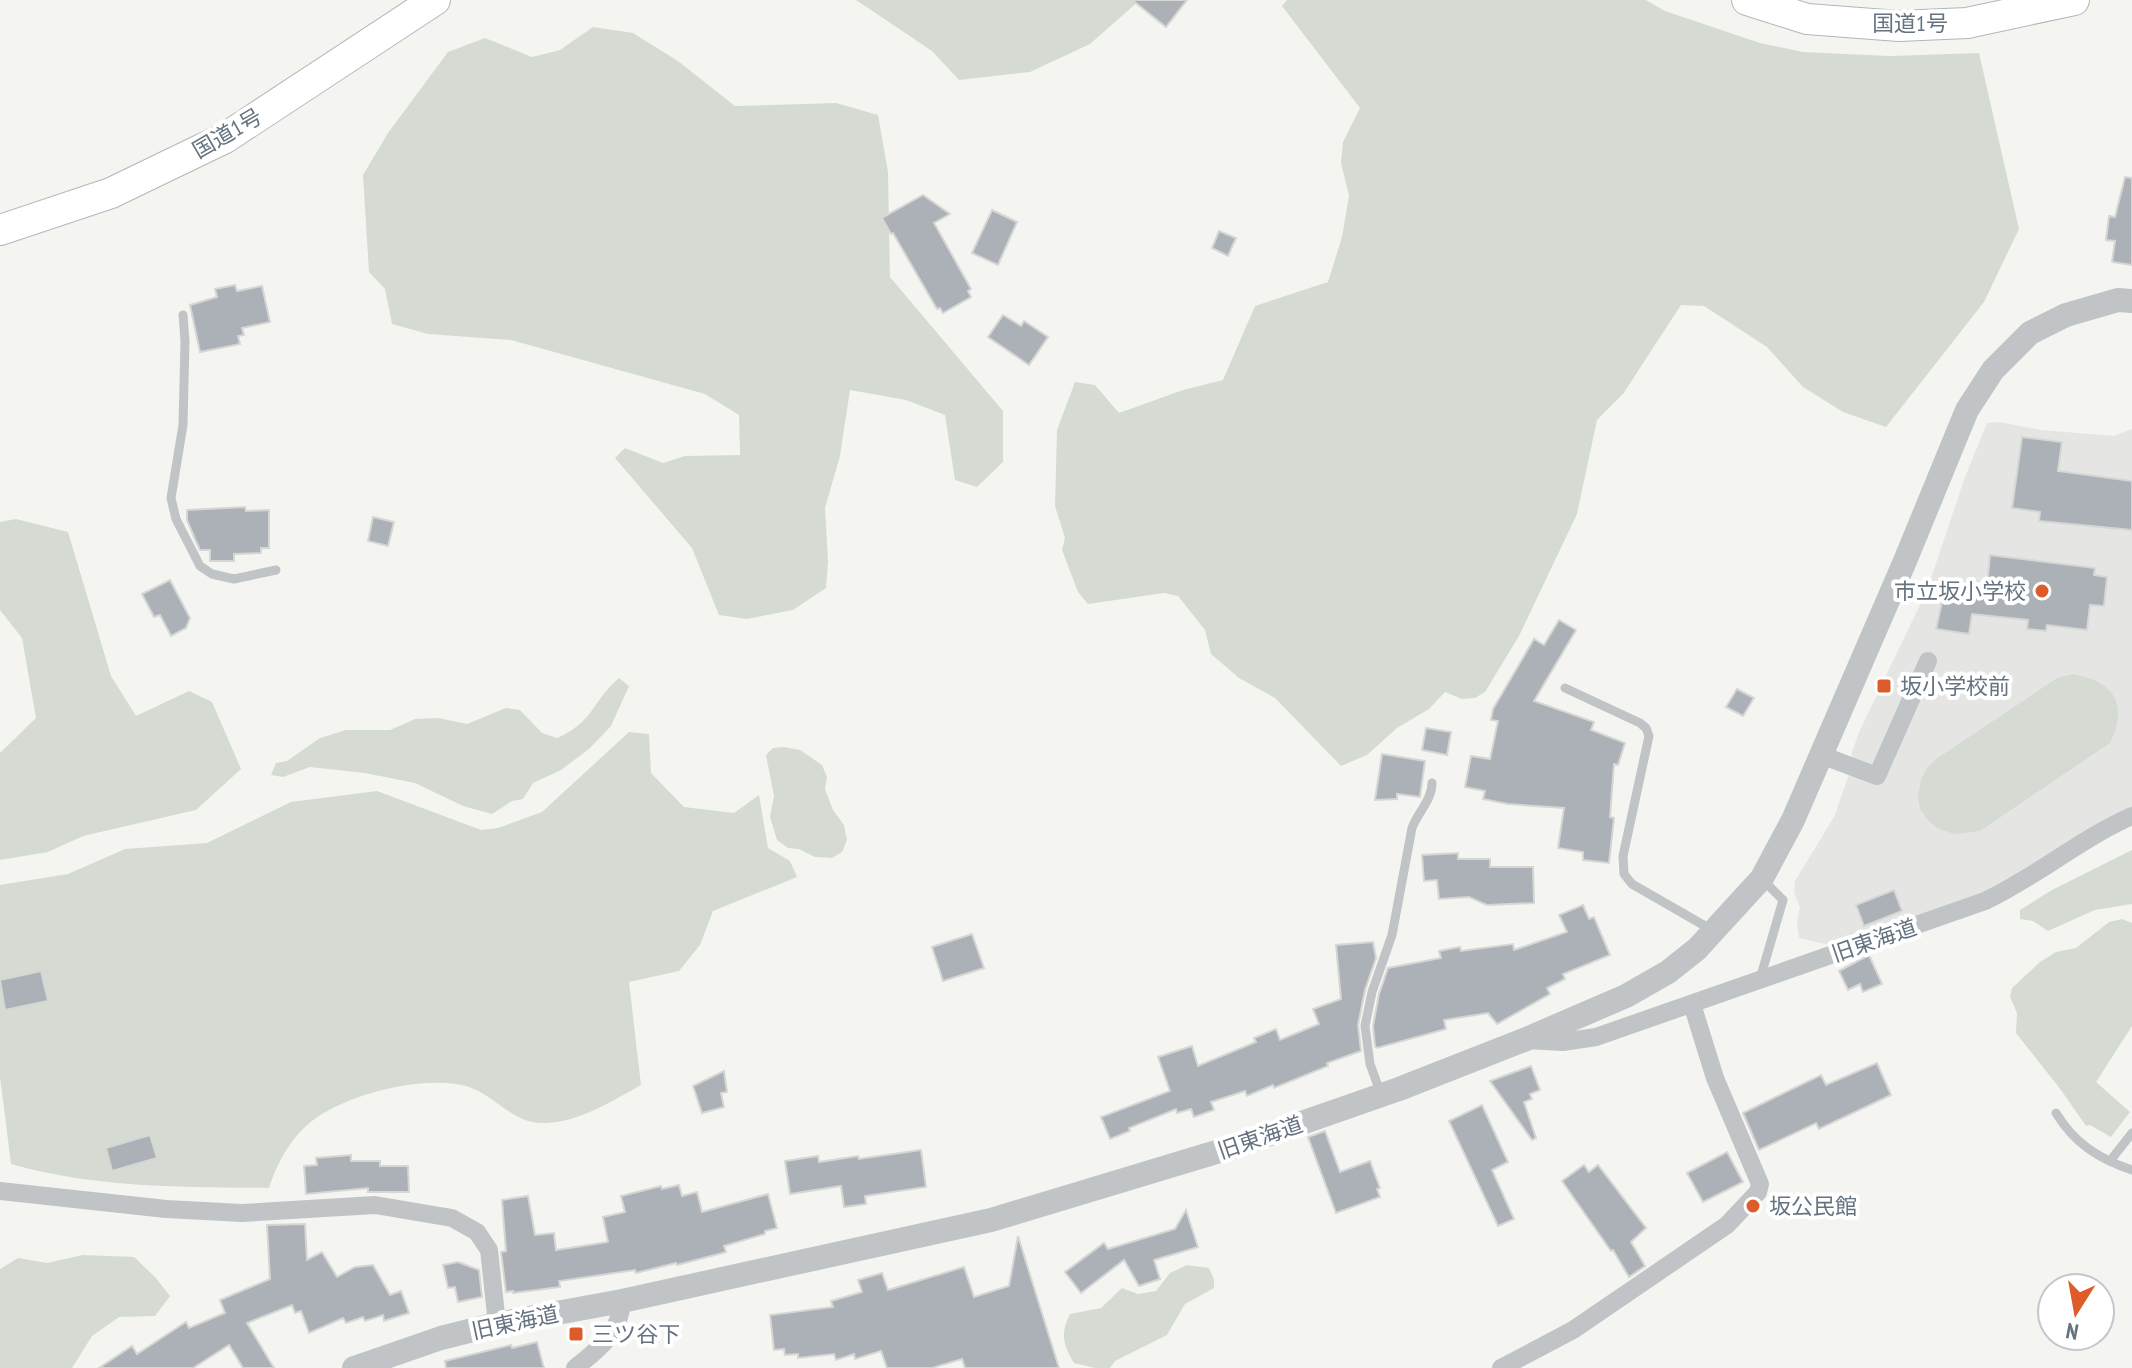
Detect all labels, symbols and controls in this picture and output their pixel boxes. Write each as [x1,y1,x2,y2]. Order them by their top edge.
street label: 国道1号 [1872,9,1948,37]
street label: 国道1号 [187,102,267,164]
place label: 市立坂小学校 [1894,577,2026,605]
marker: 市立坂小学校 [2033,582,2051,600]
place label: 坂小学校前 [1900,672,2010,700]
marker: 坂小学校前 [1875,677,1893,695]
street label: 旧東海道 [1828,912,1920,968]
street label: 旧東海道 [1214,1109,1306,1165]
place label: 坂公民館 [1769,1192,1857,1220]
marker: 坂公民館 [1744,1197,1762,1215]
north arrow [2036,1272,2116,1352]
street label: 旧東海道 [469,1299,561,1345]
text: N [2064,1317,2081,1347]
place label: 三ツ谷下 [592,1320,680,1348]
marker: 三ツ谷下 [567,1325,585,1343]

